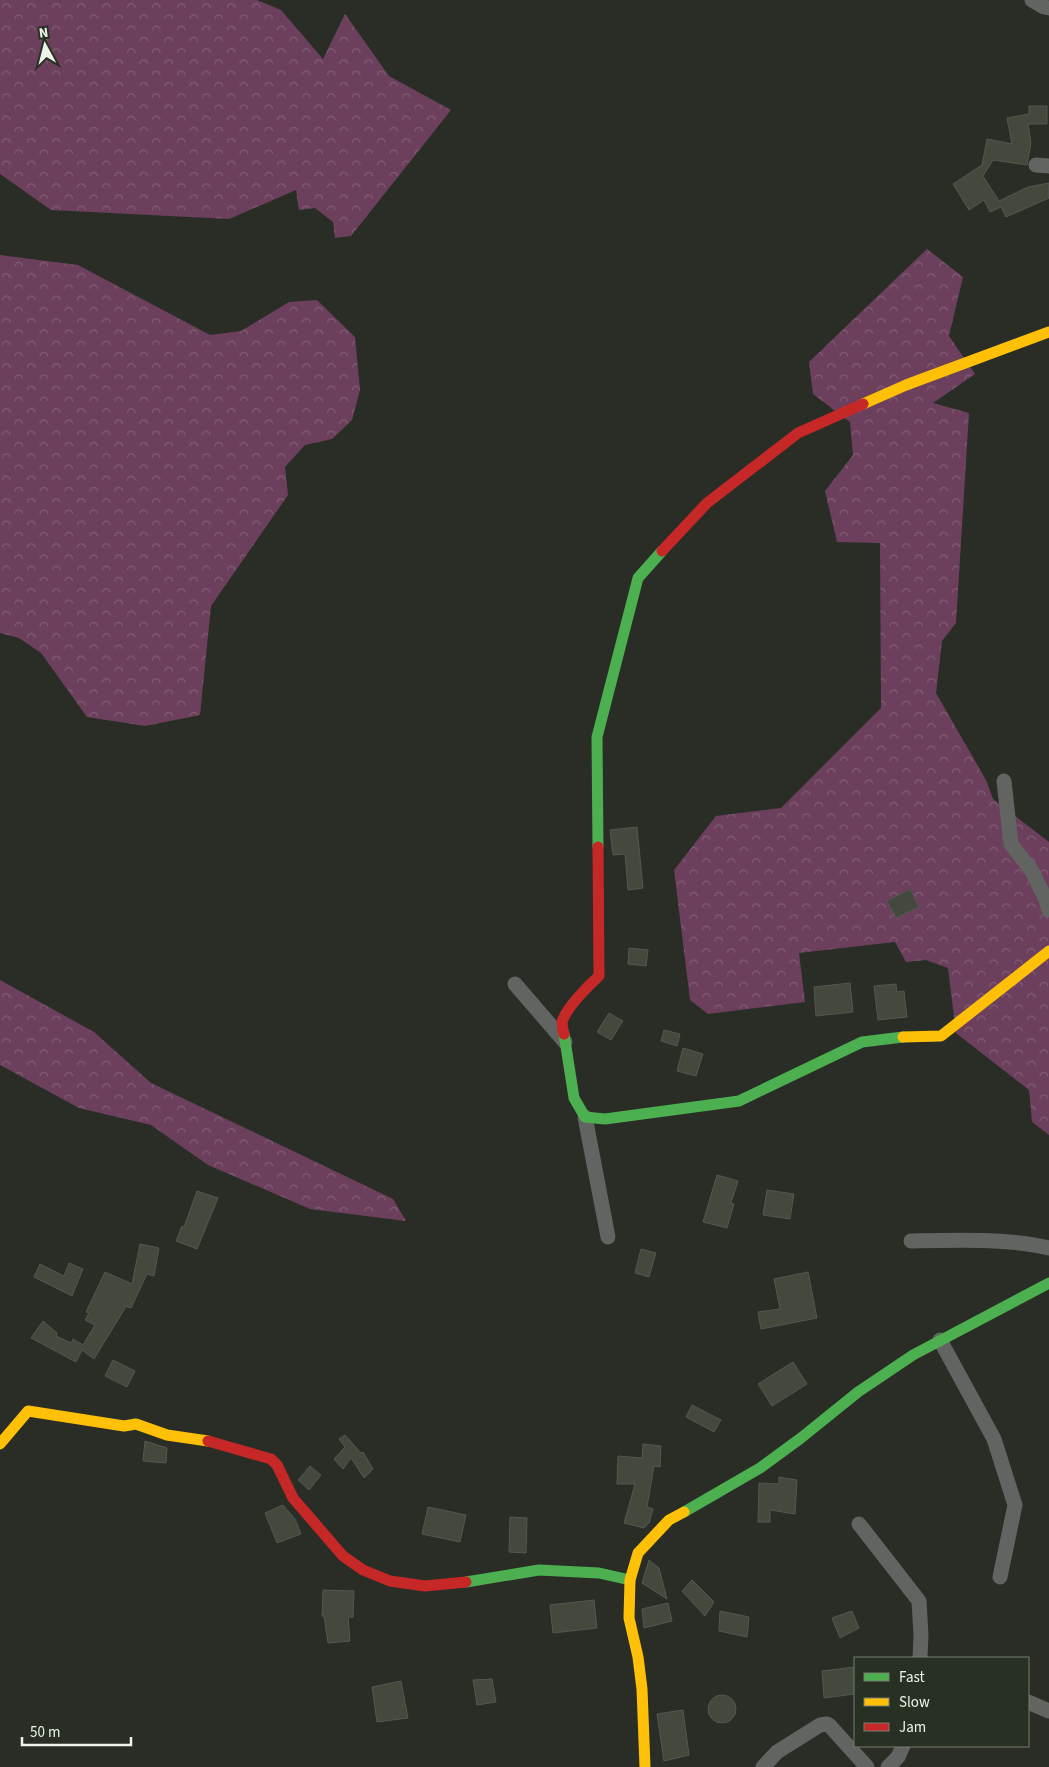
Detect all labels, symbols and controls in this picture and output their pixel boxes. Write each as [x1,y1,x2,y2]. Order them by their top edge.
north arrow [20,20,70,70]
text: N [38,23,49,44]
legend [854,1657,1029,1747]
text: Fast [899,1667,925,1688]
text: Slow [899,1692,930,1713]
scale bar [22,1714,131,1746]
text: Jam [899,1717,926,1738]
text: 50 m [30,1722,60,1743]

